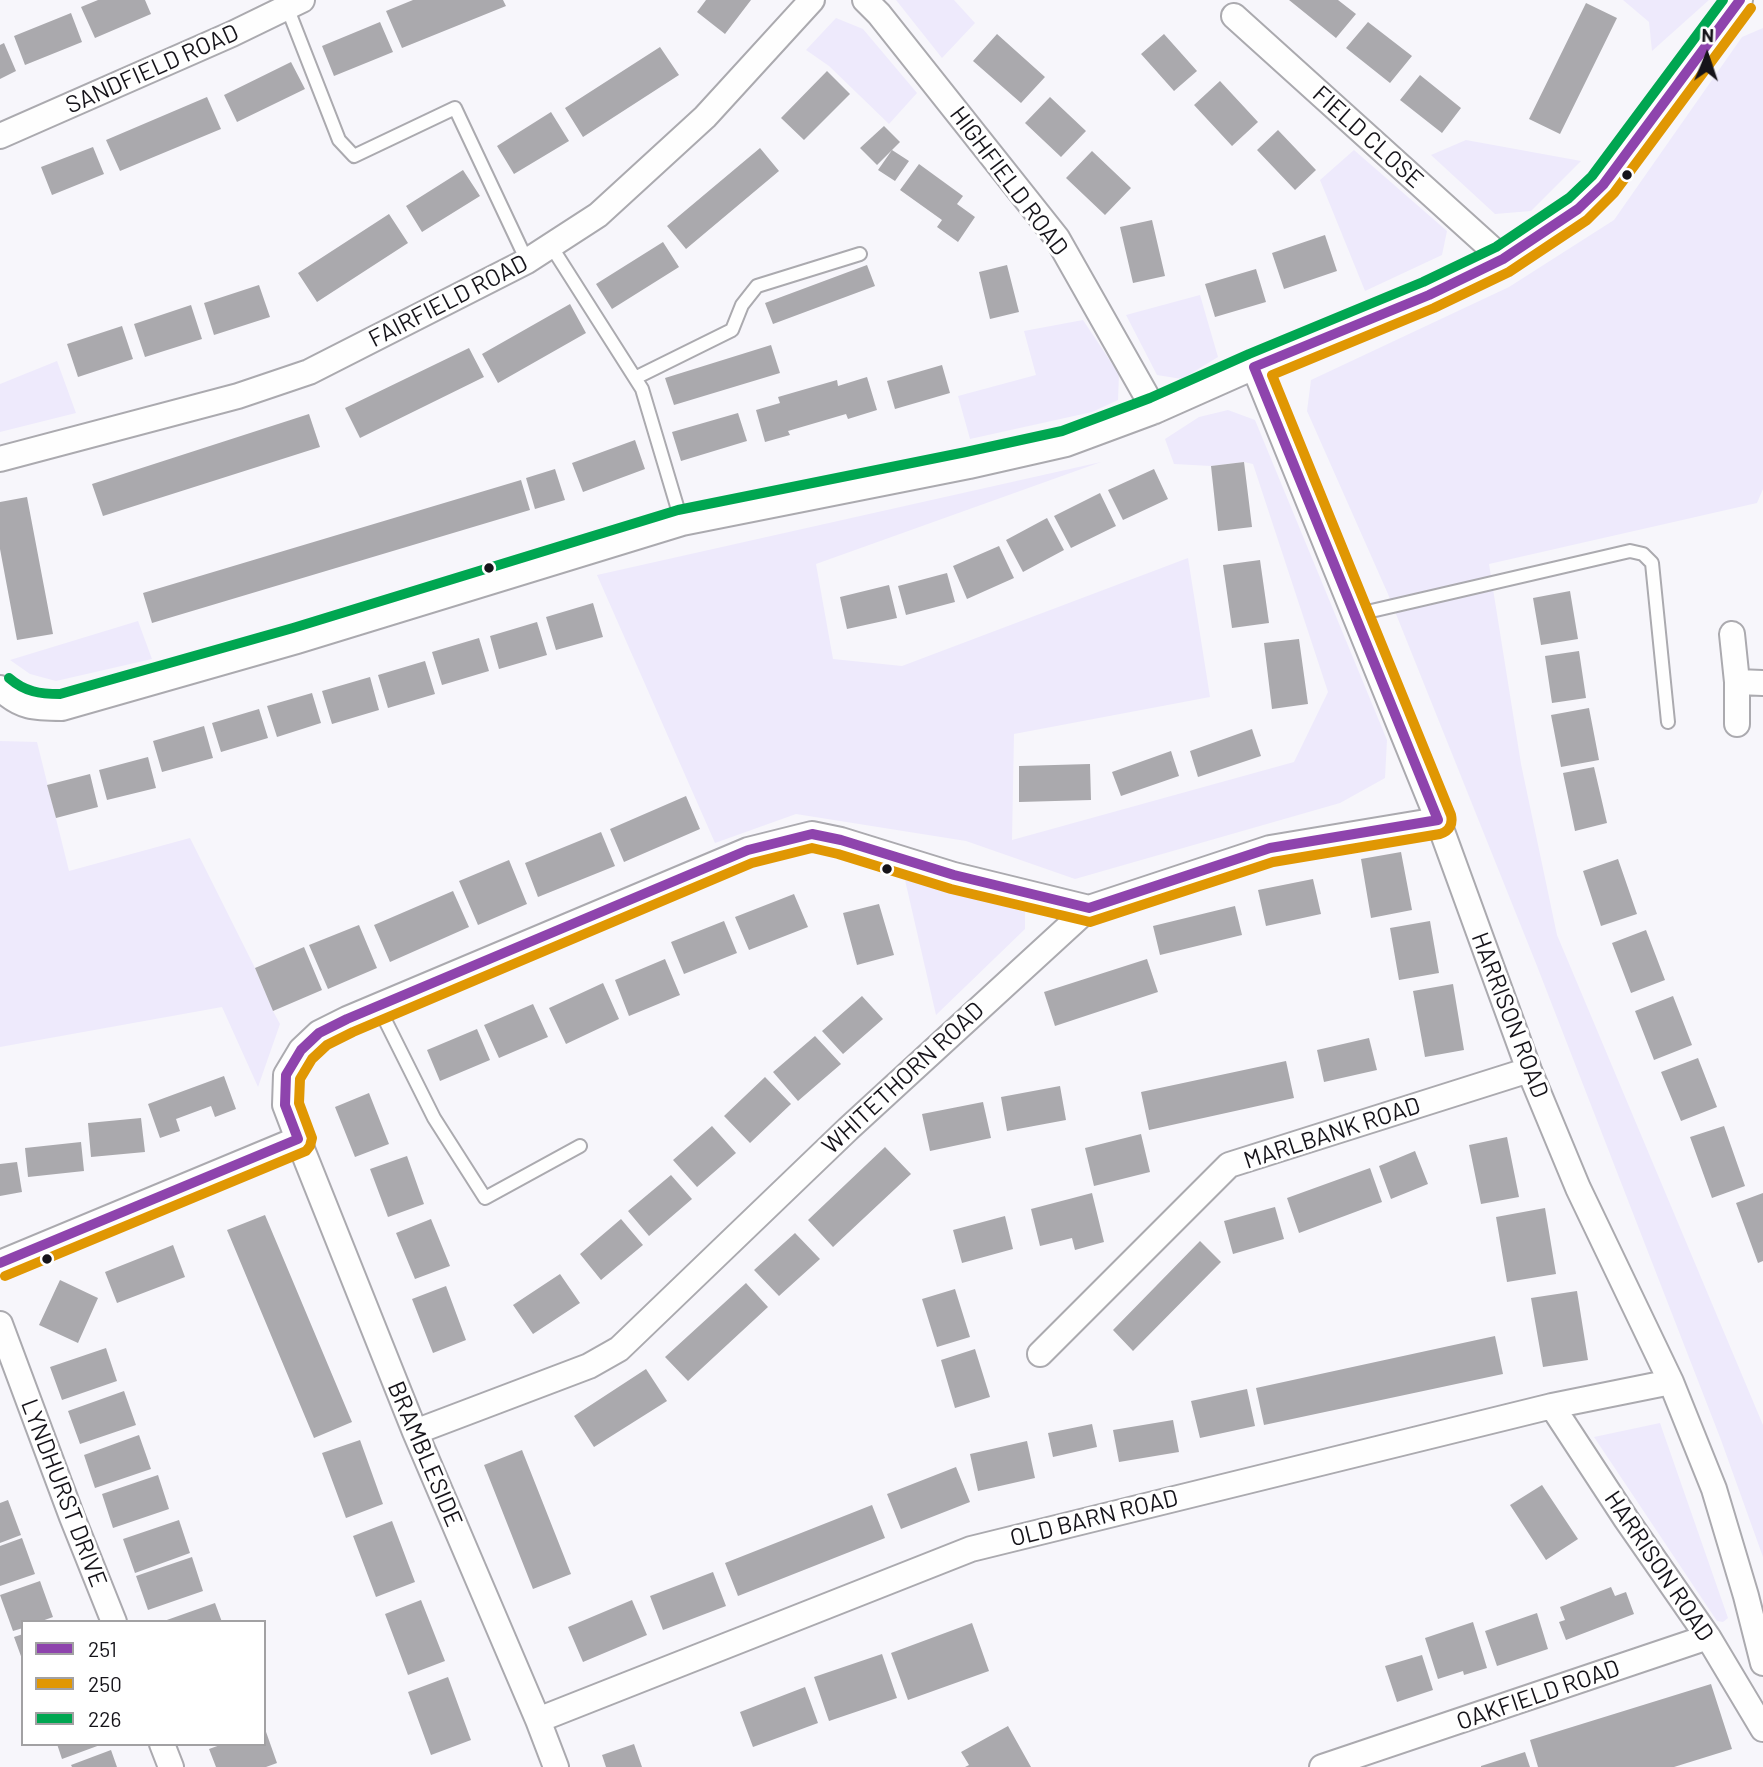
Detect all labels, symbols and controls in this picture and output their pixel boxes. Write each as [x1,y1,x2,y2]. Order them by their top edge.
street label: SANDFIELD ROAD [61,18,243,120]
north arrow [1672,21,1742,91]
text: N [1701,23,1714,46]
street label: FIELD CLOSE [1307,80,1429,194]
street label: HIGHFIELD ROAD [944,101,1074,261]
unlabelled marker [1620,168,1634,182]
street label: FAIRFIELD ROAD [364,249,532,353]
unlabelled marker [482,561,496,575]
unlabelled marker [880,862,894,876]
street label: HARRISON ROAD [1465,928,1555,1102]
street label: WHITETHORN ROAD [816,996,990,1160]
street label: MARLBANK ROAD [1240,1091,1424,1175]
unlabelled marker [40,1252,54,1266]
street label: BRAMBLESIDE [381,1377,469,1531]
street label: LYNDHURST DRIVE [15,1395,113,1591]
street label: OLD BARN ROAD [1007,1483,1181,1553]
street label: HARRISON ROAD [1598,1485,1720,1647]
legend [21,1620,266,1746]
text: 251 [88,1636,117,1661]
street label: OAKFIELD ROAD [1453,1654,1623,1736]
text: 250 [88,1671,122,1696]
text: 226 [88,1706,121,1731]

